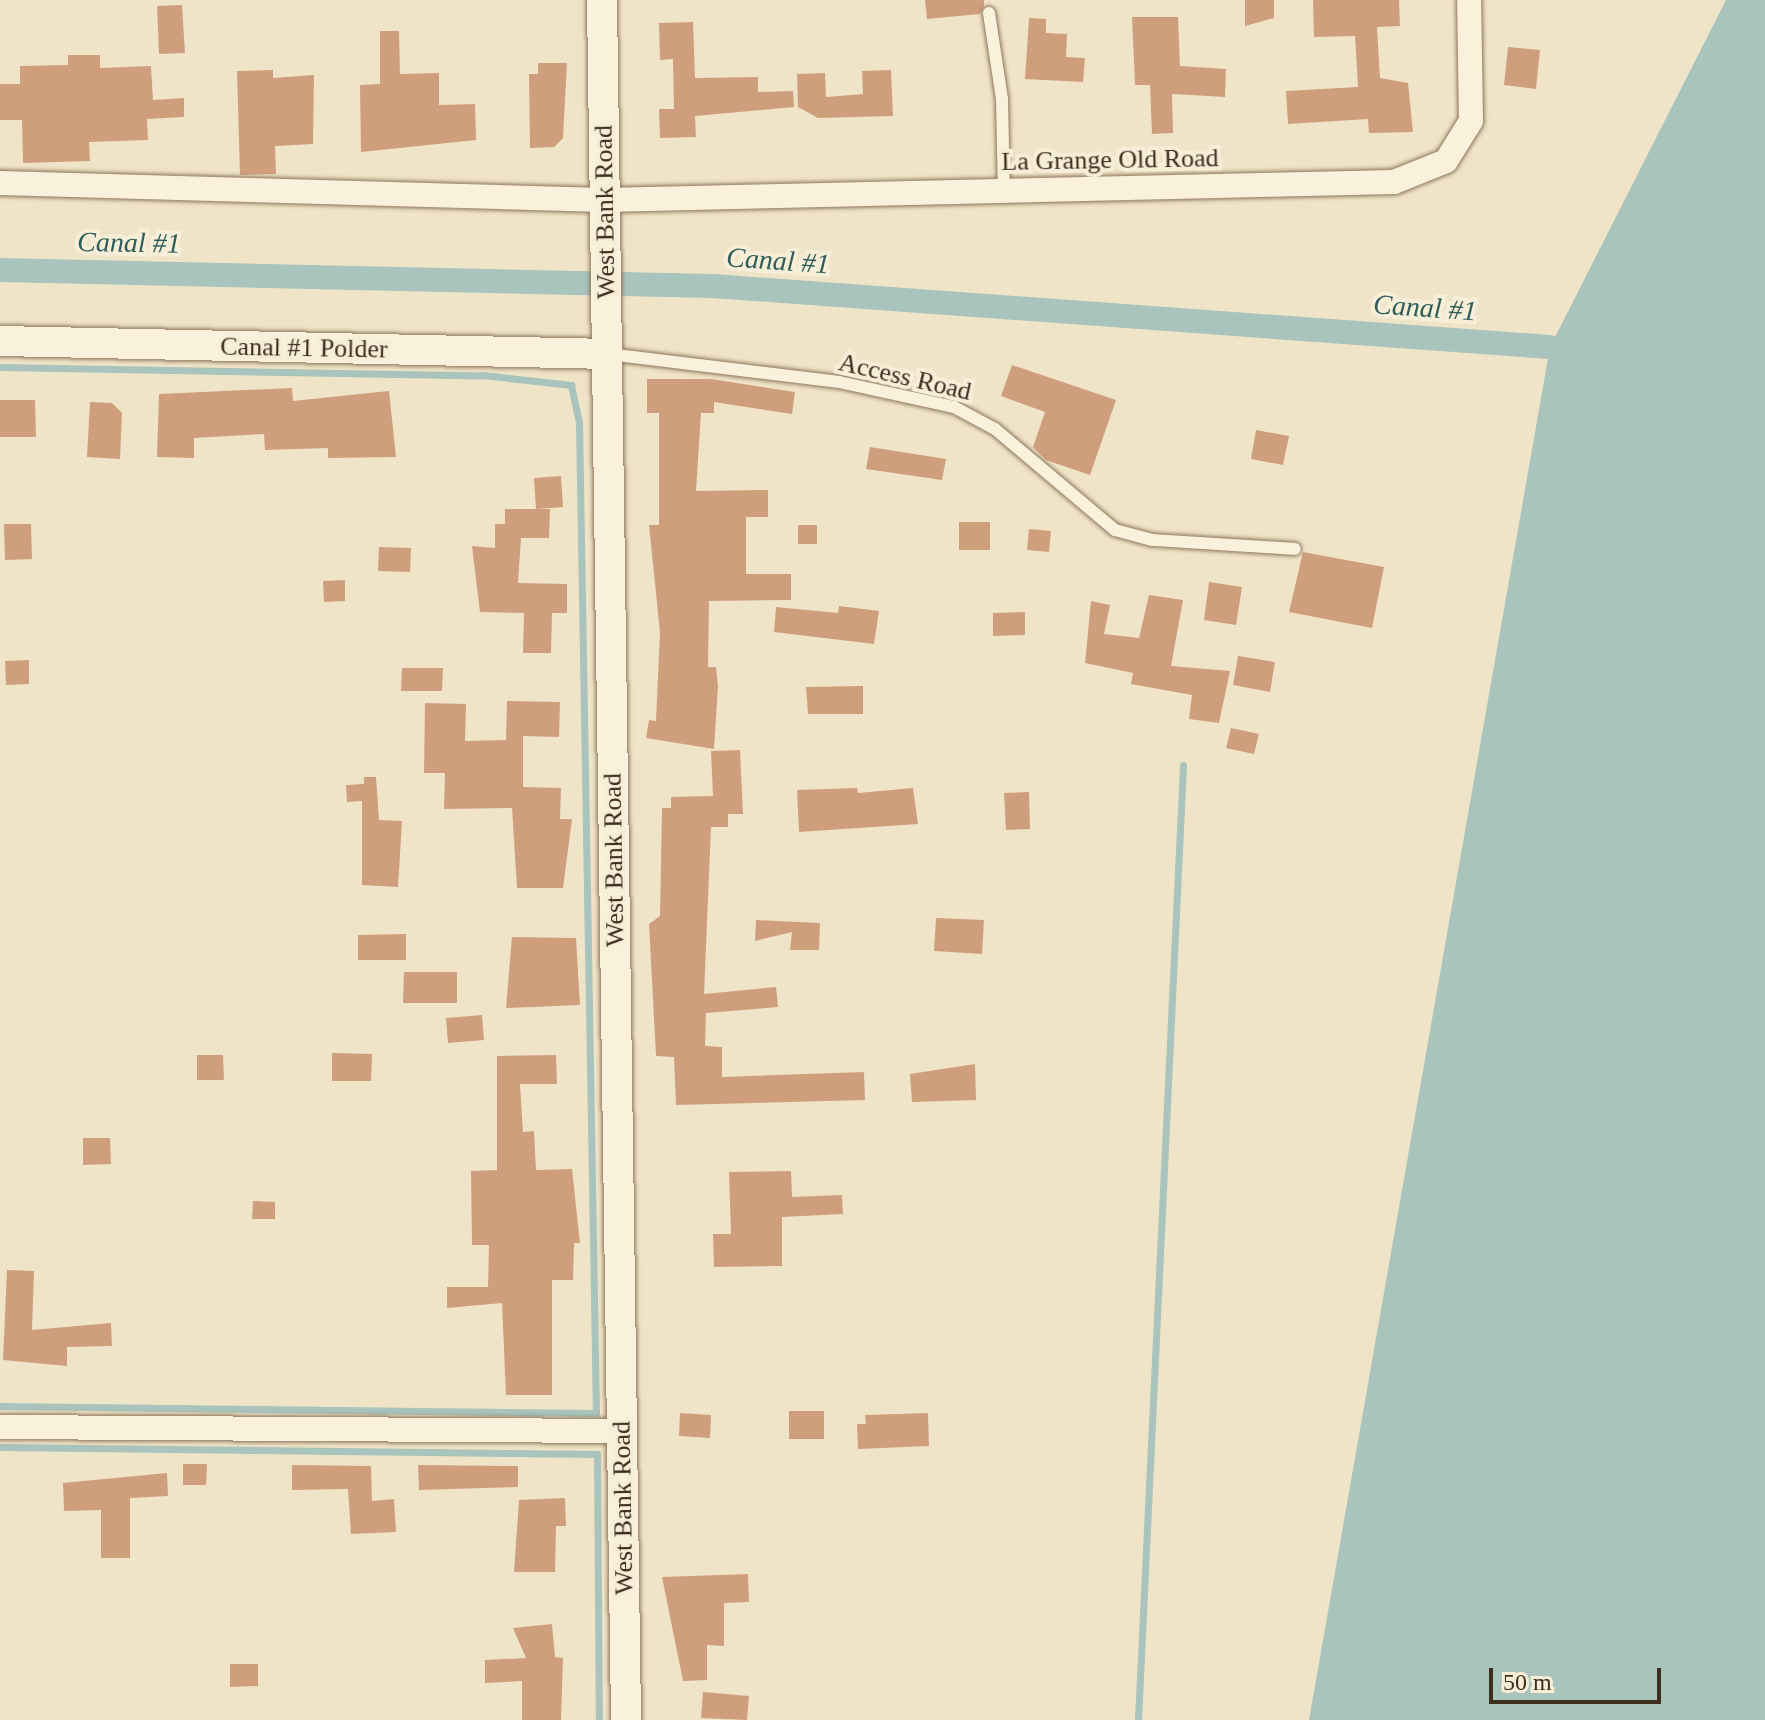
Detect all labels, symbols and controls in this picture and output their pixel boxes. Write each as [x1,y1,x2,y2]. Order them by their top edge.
street label: West Bank Road [588,125,622,299]
street label: La Grange Old Road [1001,143,1219,177]
water label: Canal #1 [77,225,181,261]
water label: Canal #1 [725,241,831,281]
water label: Canal #1 [1372,288,1478,328]
street label: Canal #1 Polder [220,331,388,365]
street label: Access Road [836,347,974,407]
street label: West Bank Road [597,773,631,947]
street label: West Bank Road [606,1421,640,1595]
scale bar [1493,1652,1665,1702]
text: 50 m [1503,1669,1552,1695]

